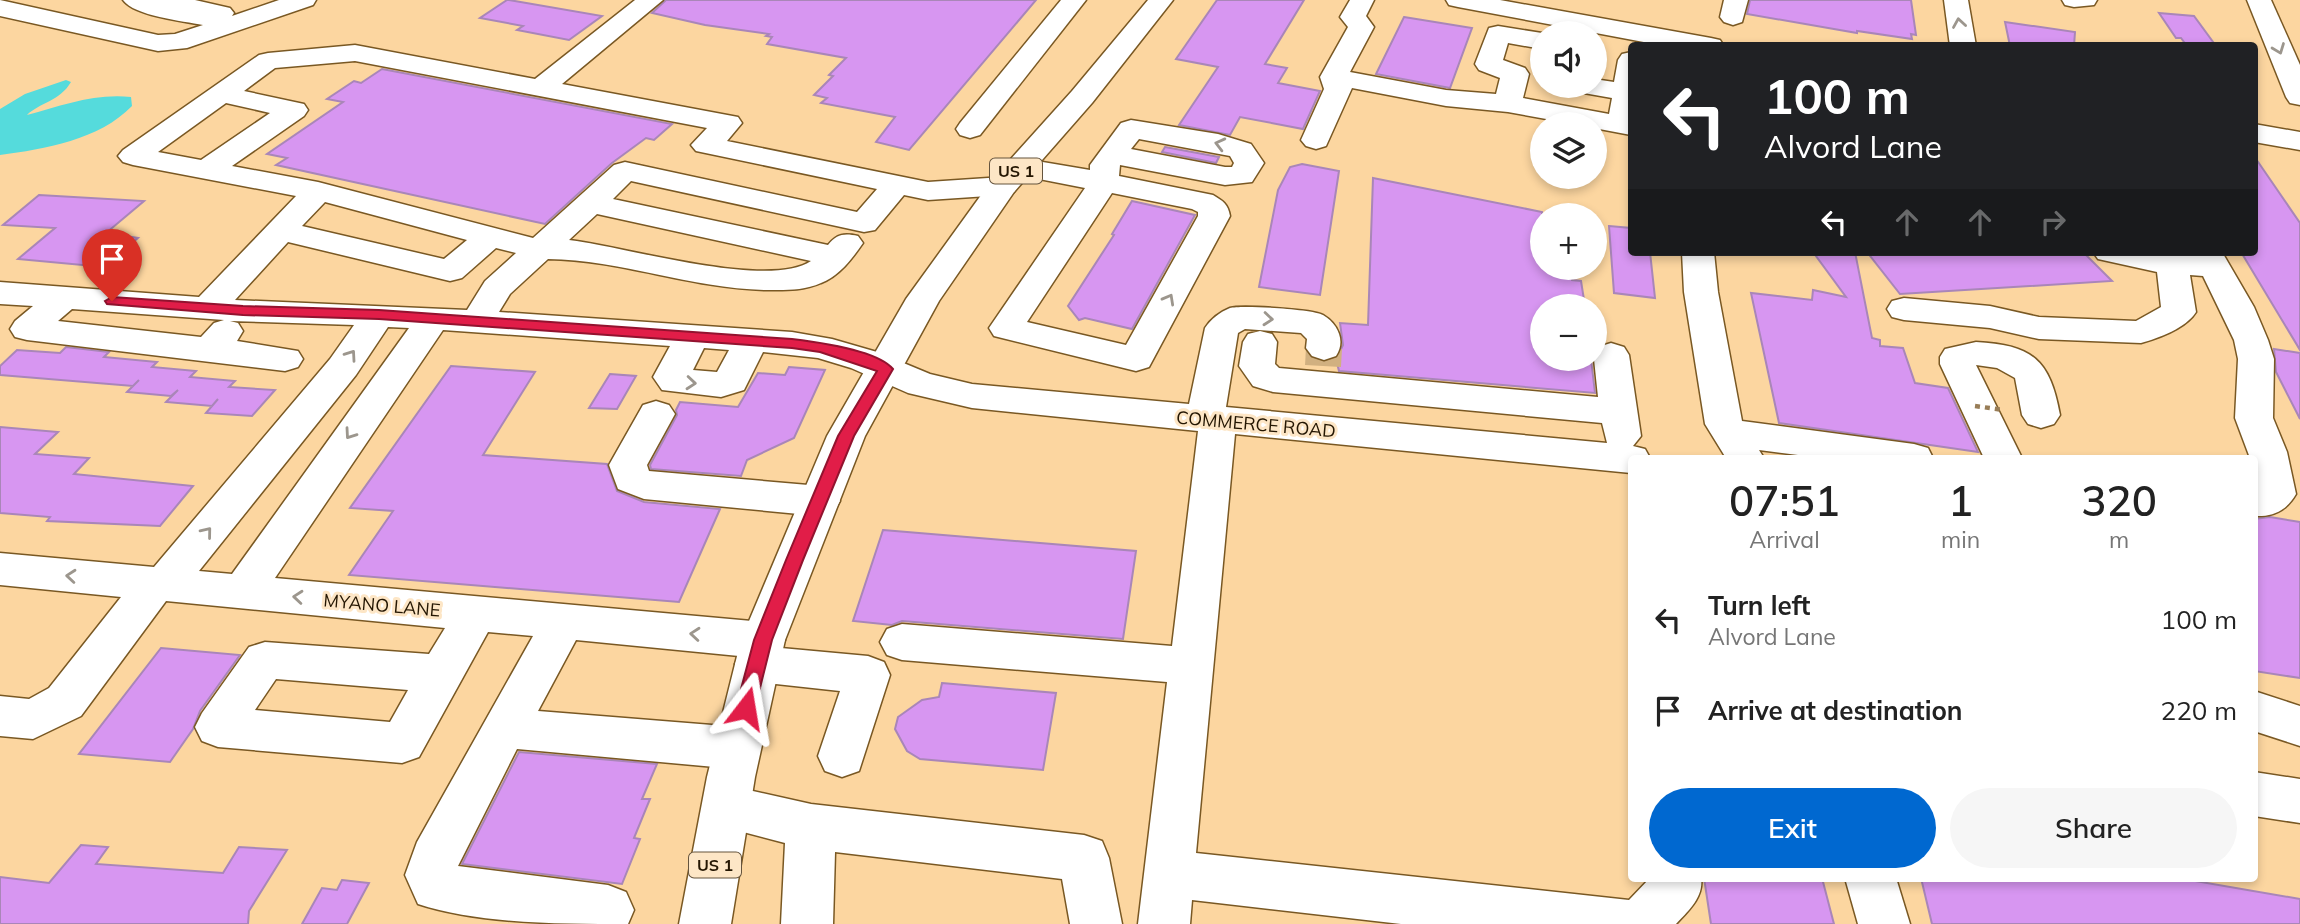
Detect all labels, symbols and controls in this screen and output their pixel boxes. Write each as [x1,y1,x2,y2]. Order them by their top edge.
one-way arrow [1952,17,1967,29]
map controls [1530,21,1607,371]
button: sound [1530,21,1607,98]
one-way arrow [2271,42,2285,54]
text: 100 m [1764,65,1910,126]
icon: left [1649,70,1740,161]
button: layers [1530,112,1607,189]
text: Alvord Lane [1764,126,1942,166]
one-way arrow [1214,138,1226,152]
road number: US 1 [990,158,1042,183]
button: + [1530,203,1607,280]
icon: left [1815,203,1853,241]
icon: ahead [1888,203,1926,241]
icon: ahead [1961,203,1999,241]
icon: right [2034,203,2072,241]
pin [82,229,142,301]
icon: arrive [93,240,131,278]
one-way arrow [1161,294,1174,306]
button: − [1530,294,1607,371]
one-way arrow [1263,311,1274,326]
one-way arrow [343,350,355,363]
one-way arrow [686,375,697,390]
street label: COMMERCE ROAD [1175,406,1337,442]
one-way arrow [346,426,359,439]
text: 07:51 [1729,474,1840,527]
text: 1 [1948,474,1973,527]
text: 320 [2081,474,2157,527]
text: Arrival [1749,525,1820,554]
text: min [1941,525,1980,554]
text: m [2109,525,2129,554]
one-way arrow [199,527,212,539]
one-way arrow [66,569,77,584]
street label: MYANO LANE [323,588,441,622]
text: Turn left [1708,589,1810,622]
one-way arrow [292,590,303,605]
icon: left [1649,601,1687,639]
text: 100 m [2161,603,2237,636]
text: Alvord Lane [1708,622,1836,651]
one-way arrow [689,627,700,642]
position arrow [709,671,783,745]
icon: arrive [1649,692,1687,730]
text: Arrive at destination [1708,694,1963,727]
text: 220 m [2161,694,2237,727]
button: Exit [1649,788,1936,868]
button: Share [1950,788,2237,868]
road number: US 1 [689,852,741,878]

